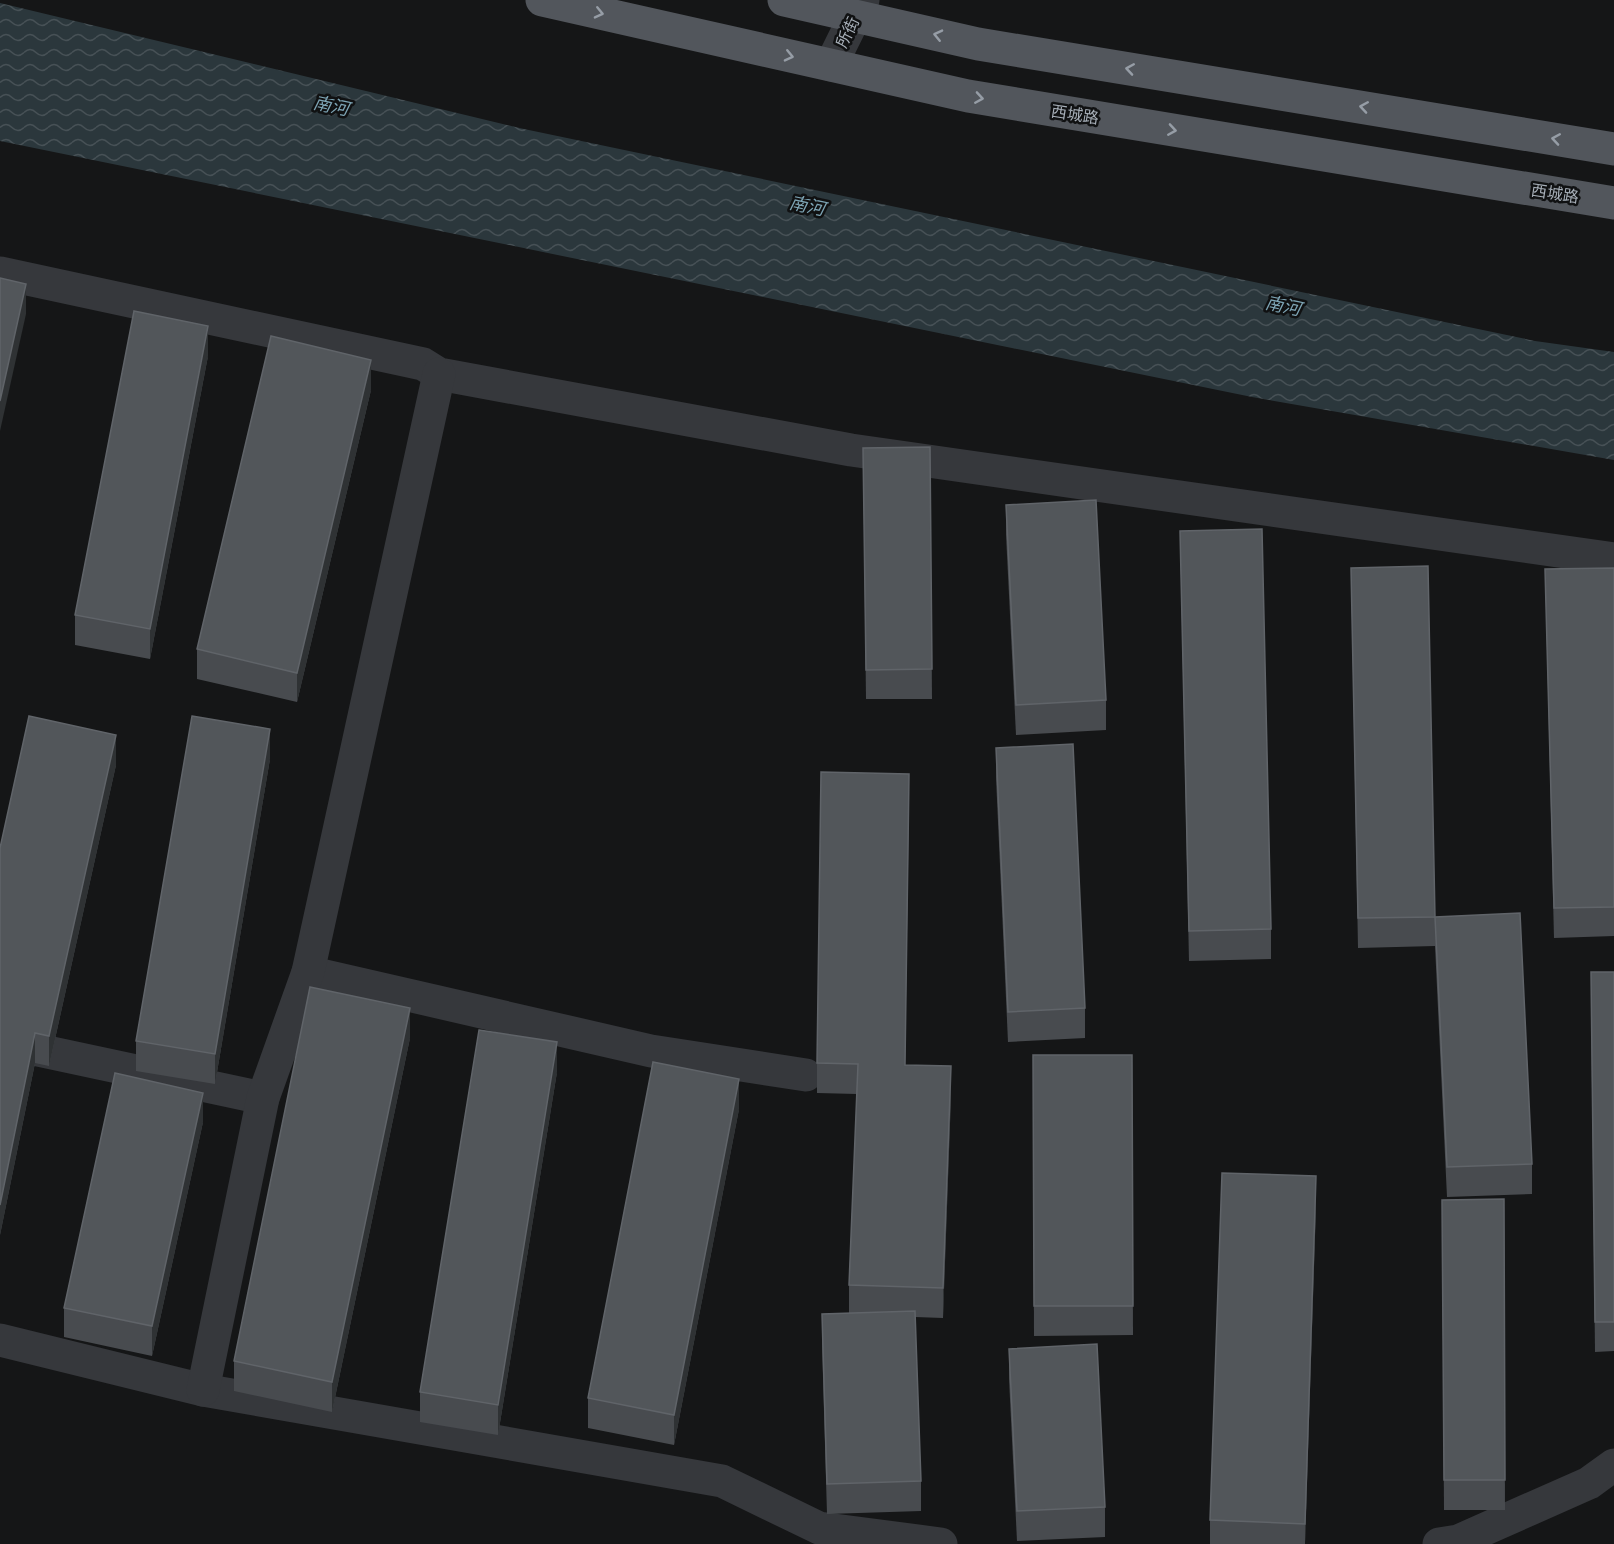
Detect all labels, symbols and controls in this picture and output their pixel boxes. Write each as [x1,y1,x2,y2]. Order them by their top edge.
one-way arrow [593,6,603,19]
street label: 所街 [831,13,863,51]
one-way arrow [933,29,943,42]
one-way arrow [784,48,794,61]
one-way arrow [1125,63,1135,76]
water label: 南河 [311,91,354,121]
one-way arrow [975,91,984,103]
street label: 西城路 [1050,100,1100,128]
one-way arrow [1359,102,1369,114]
one-way arrow [1167,123,1176,135]
one-way arrow [1552,133,1562,146]
street label: 西城路 [1530,179,1580,207]
water label: 南河 [787,191,830,221]
water label: 南河 [1263,291,1306,321]

